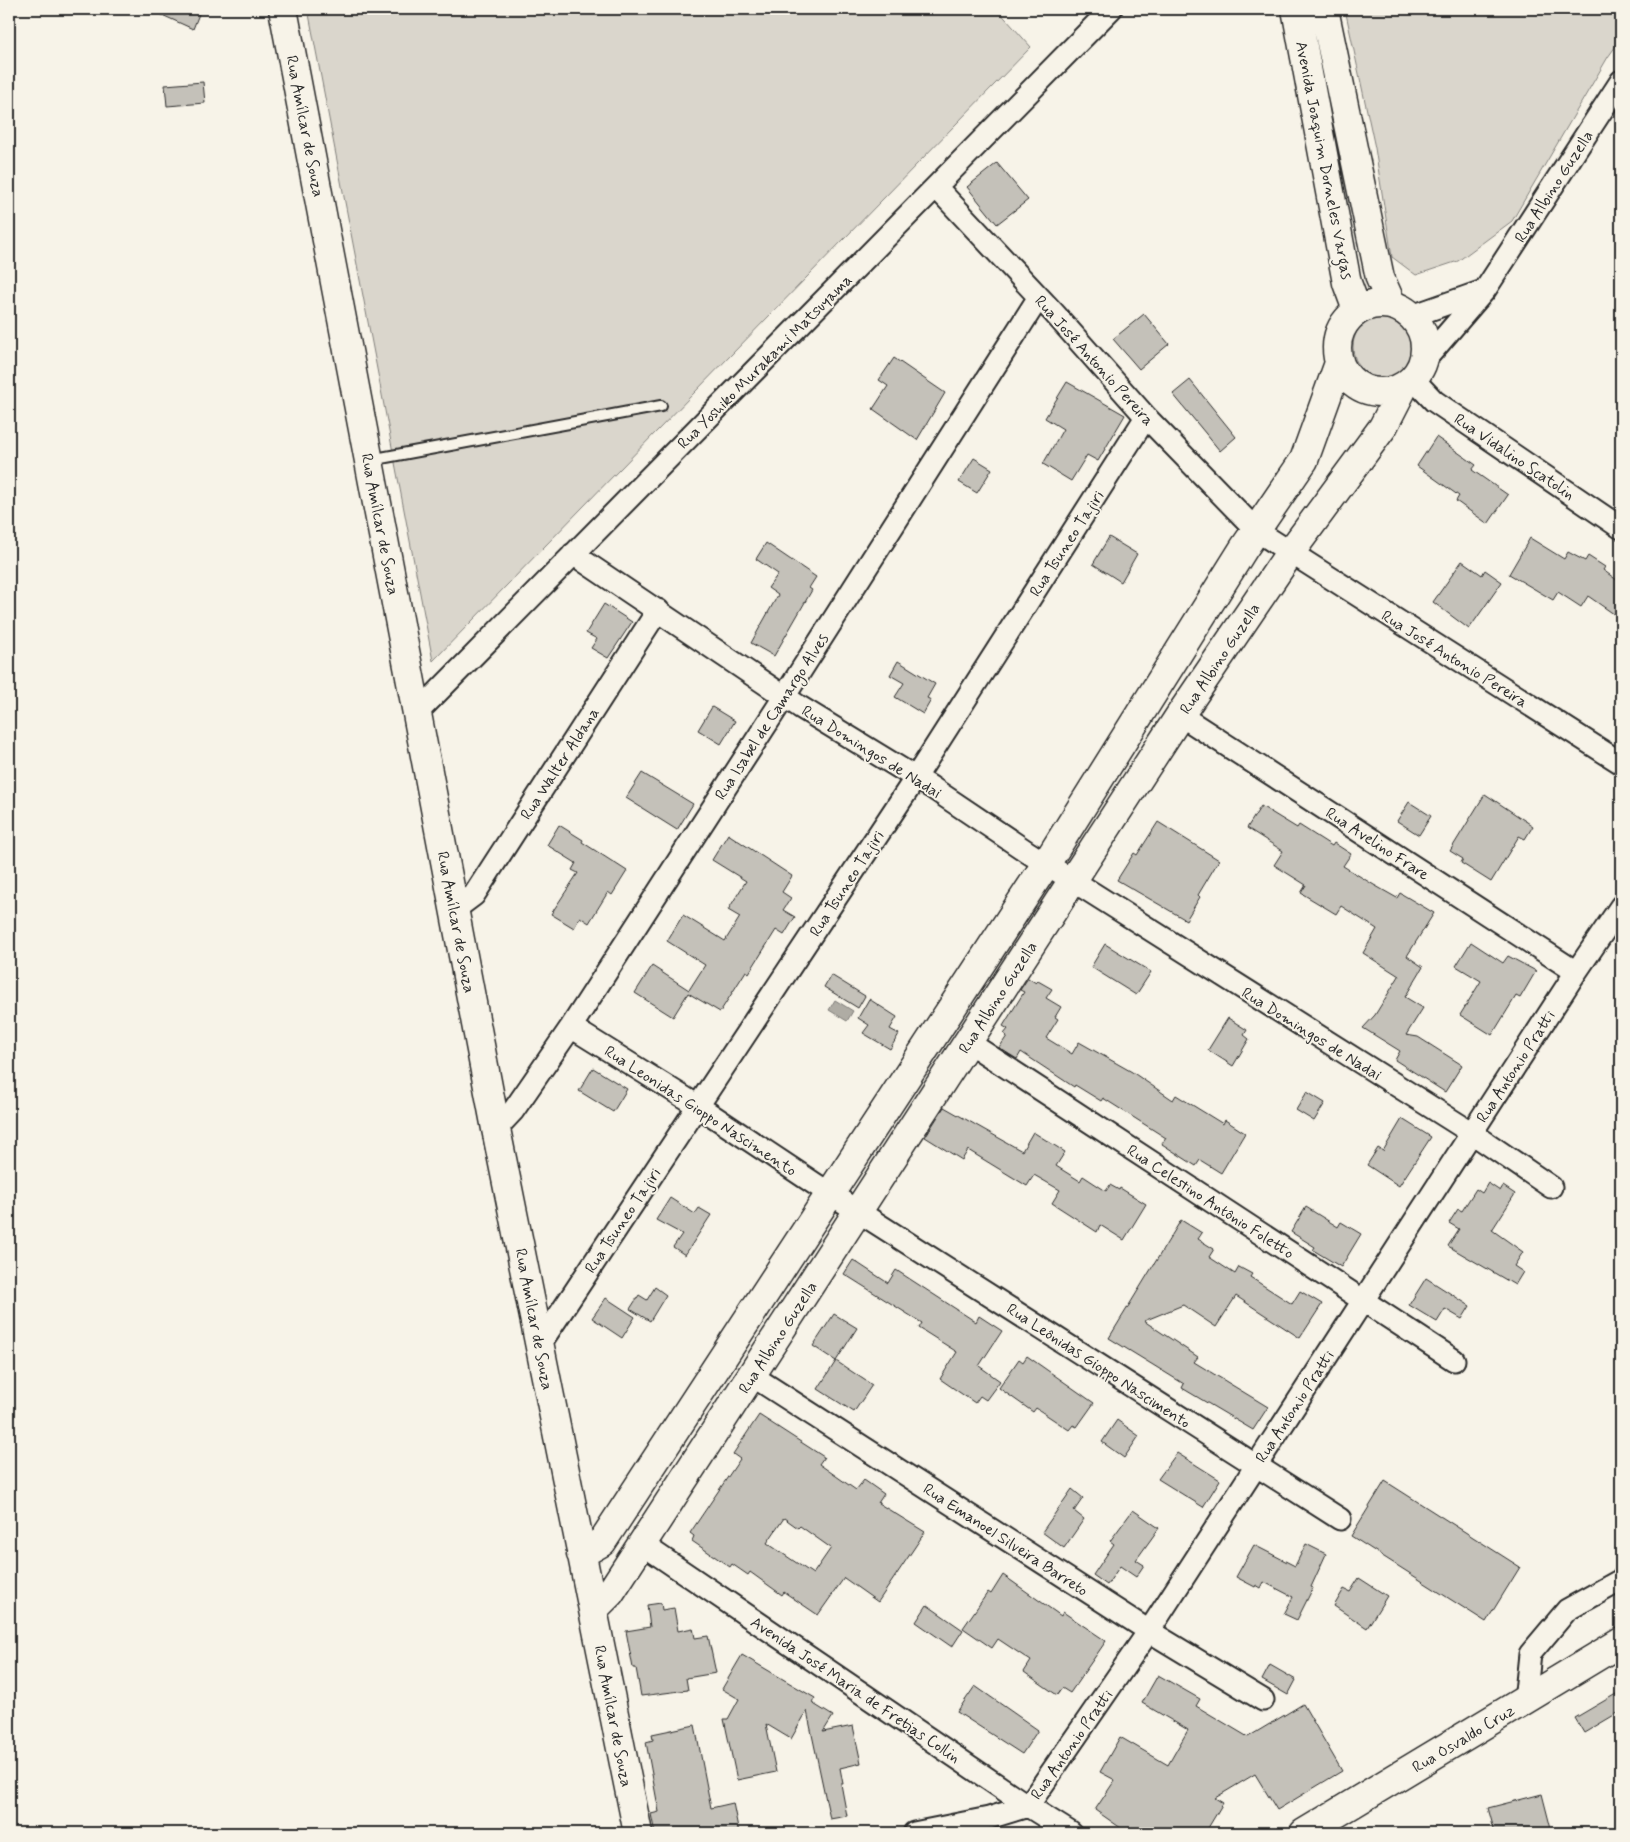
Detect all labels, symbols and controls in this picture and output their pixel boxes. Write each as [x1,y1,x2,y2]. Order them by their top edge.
street label: Avenida Joaquim Dorneles Vargas [1289,39,1357,281]
street label: Rua Amílcar de Souza [280,54,329,199]
street label: Rua Albino Guzella [1510,126,1599,247]
street label: Rua Yoshiko Murakami Matsuyama [673,270,857,454]
street label: Rua José Antonio Pereira [1030,291,1158,431]
street label: Rua Vidalino Scatolin [1450,409,1579,505]
street label: Rua Amílcar de Souza [355,452,404,597]
street label: Rua Tsuneo Tajiri [1025,487,1109,601]
street label: Rua Albino Guzella [1175,599,1265,719]
street label: Rua José Antonio Pereira [1377,606,1531,713]
street label: Rua Isabel de Camargo Alves [710,629,835,805]
street label: Rua Domingos de Nadai [797,701,945,804]
street label: Rua Walter Aldana [516,704,604,824]
street label: Rua Avelino Frare [1321,803,1434,886]
street label: Rua Tsuneo Tajiri [805,827,889,941]
street label: Rua Amílcar de Souza [431,850,480,995]
street label: Rua Albino Guzella [954,937,1043,1058]
street label: Rua Domingos de Nadai [1237,983,1385,1086]
street label: Rua Antonio Pratti [1472,1006,1561,1127]
street label: Rua Leonidas Gioppo Nascimento [600,1041,801,1182]
street label: Rua Celestino Antônio Foletto [1123,1140,1298,1264]
street label: Rua Tsuneo Tajiri [580,1164,666,1278]
street label: Rua Amílcar de Souza [509,1247,558,1392]
street label: Rua Albino Guzella [734,1277,823,1398]
street label: Rua Leônidas Gioppo Nascimento [1002,1299,1194,1434]
street label: Rua Antonio Pratti [1251,1346,1340,1467]
street label: Rua Emanoel Silveira Barreto [919,1479,1092,1602]
street label: Avenida José Maria de Fretias Collin [746,1612,964,1768]
street label: Rua Amílcar de Souza [588,1644,637,1789]
street label: Rua Antonio Pratti [1026,1685,1118,1804]
street label: Rua Osvaldo Cruz [1409,1700,1519,1778]

